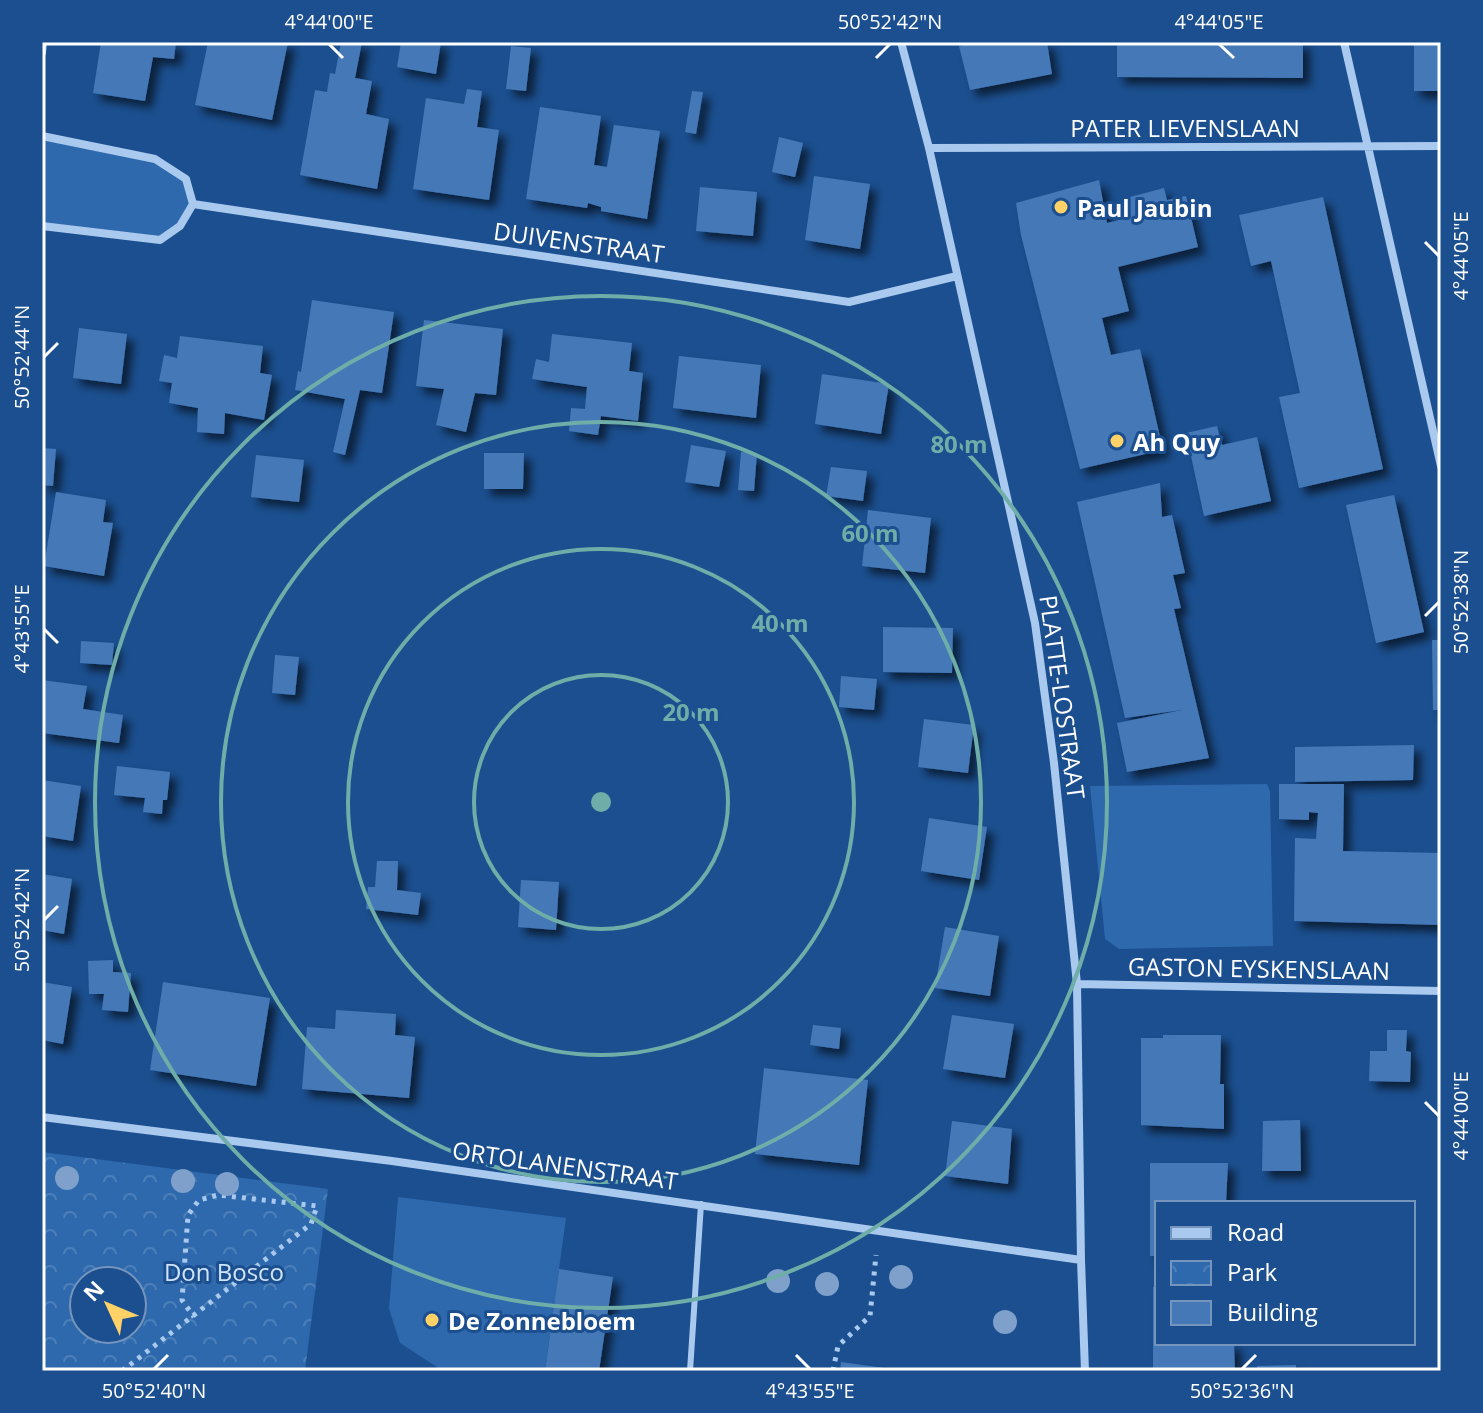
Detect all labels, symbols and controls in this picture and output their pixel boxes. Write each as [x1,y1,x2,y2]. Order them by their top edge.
text: 4°44'00"E [284,8,374,35]
text: 50°52'42"N [838,8,942,35]
text: 4°44'05"E [1174,8,1264,35]
street label: PATER LIEVENSLAAN [1070,111,1300,144]
place label: Paul Jaubin [1077,191,1212,224]
marker: Paul Jaubin [1052,198,1070,216]
text: 4°44'05"E [1447,211,1474,301]
street label: DUIVENSTRAAT [491,214,667,270]
text: 50°52'44"N [8,305,35,409]
place label: Ah Quy [1133,425,1220,458]
text: 80 m [930,427,988,460]
marker: Ah Quy [1108,432,1126,450]
text: 60 m [841,516,899,549]
text: 50°52'38"N [1447,550,1474,654]
text: 4°43'55"E [8,584,35,674]
street label: PLATTE-LOSTRAAT [1032,593,1094,801]
text: 40 m [751,606,809,639]
text: 20 m [662,695,720,728]
centre of rings [587,788,615,816]
text: 50°52'42"N [8,868,35,972]
street label: GASTON EYSKENSLAAN [1128,949,1390,987]
text: 4°44'00"E [1447,1071,1474,1161]
street label: ORTOLANENSTRAAT [450,1133,680,1197]
legend [1155,1201,1415,1345]
text: Road [1227,1215,1284,1248]
park label: Don Bosco [164,1255,284,1288]
text: Park [1227,1255,1278,1288]
north arrow [68,1265,148,1345]
text: N [76,1274,110,1307]
text: Building [1227,1295,1318,1328]
place label: De Zonnebloem [448,1304,636,1337]
marker: De Zonnebloem [423,1311,441,1329]
text: 50°52'40"N [102,1377,206,1404]
text: 4°43'55"E [765,1377,855,1404]
text: 50°52'36"N [1190,1377,1294,1404]

